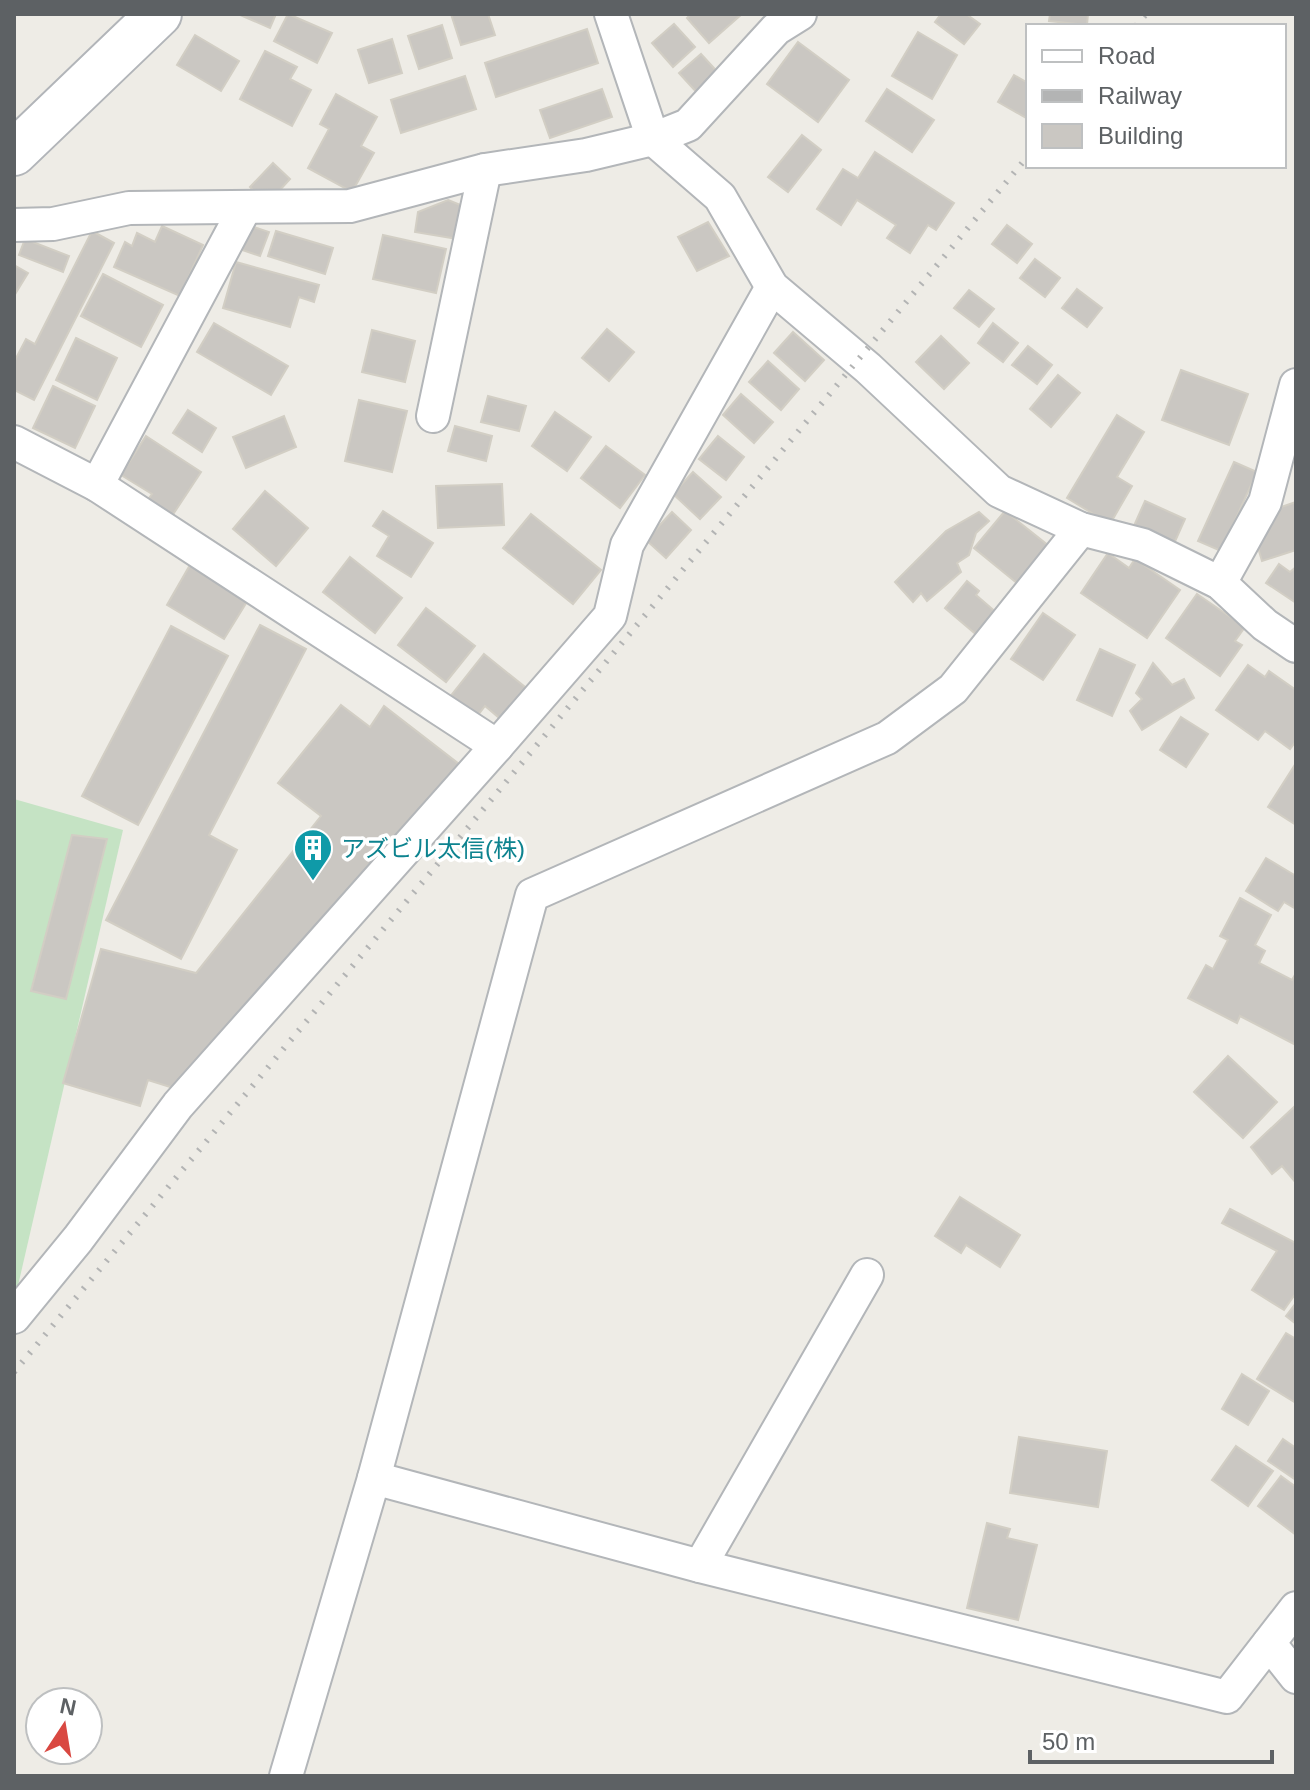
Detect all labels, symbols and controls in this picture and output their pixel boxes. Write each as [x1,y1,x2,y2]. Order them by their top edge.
legend [1026,24,1286,168]
text: Road [1098,42,1155,69]
text: Railway [1098,82,1182,109]
text: Building [1098,122,1183,149]
building icon: アズビル太信(株) [292,827,334,882]
place label: アズビル太信(株) [341,835,525,862]
north arrow [24,1686,104,1766]
text: N [58,1693,78,1721]
scale bar [1030,1714,1272,1764]
text: 50 m [1042,1728,1095,1755]

